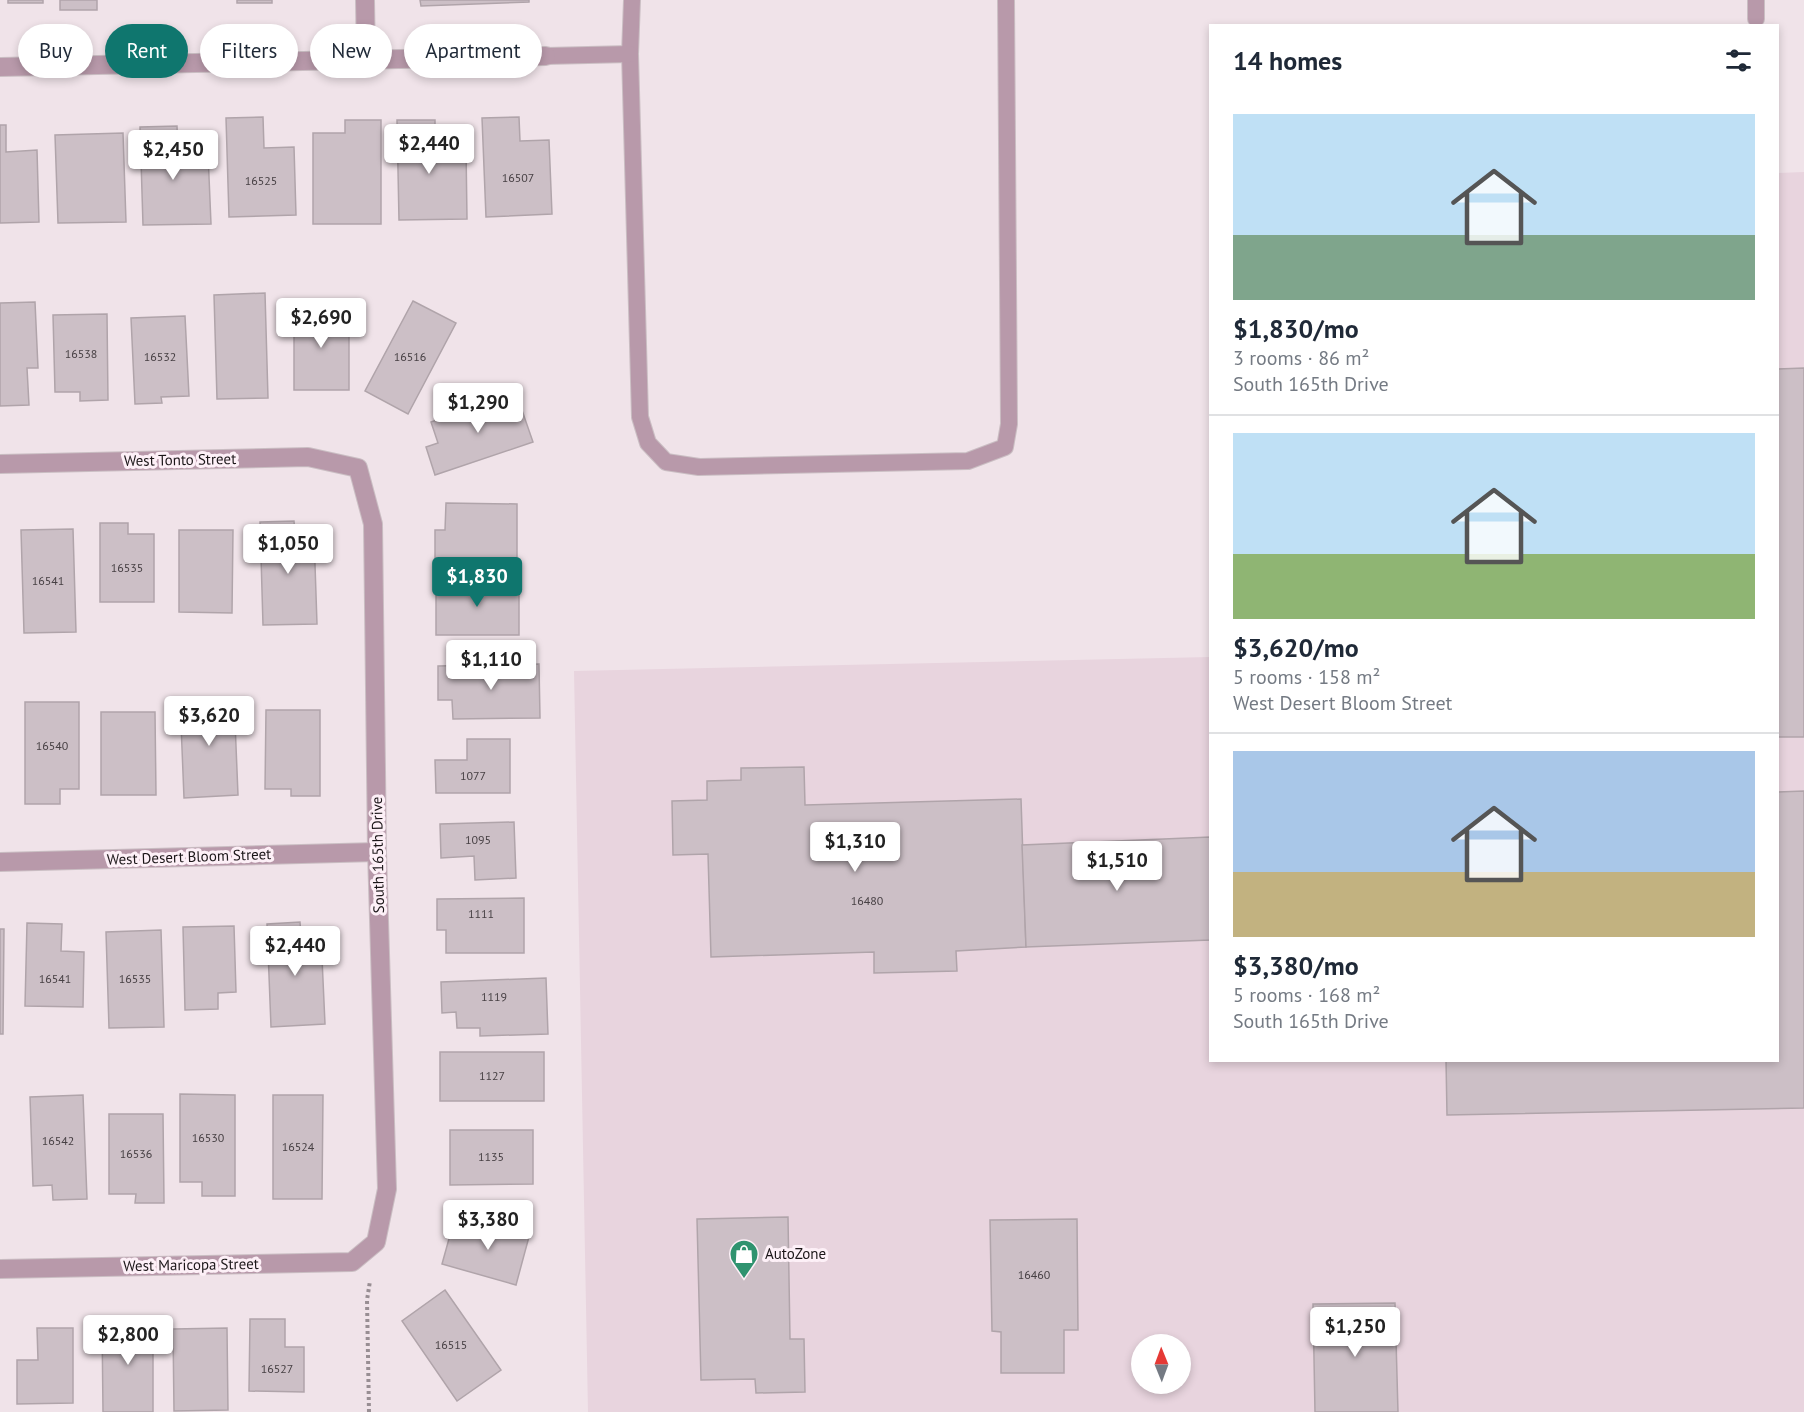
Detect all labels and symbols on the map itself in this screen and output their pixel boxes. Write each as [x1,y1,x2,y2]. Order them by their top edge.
pin: $2,440 [380,124,478,175]
pin: $2,450 [124,130,222,181]
house number: 16507 [502,170,534,185]
house number: 16525 [245,173,277,188]
pin: $2,690 [272,298,370,349]
house number: 16538 [65,346,97,361]
house number: 16532 [144,349,176,364]
house number: 16516 [394,349,426,364]
pin: $1,290 [429,383,527,434]
street label: West Tonto Street [124,449,236,470]
pin: $1,050 [239,524,337,575]
pin: $1,830 [428,557,526,608]
house number: 16535 [111,560,143,575]
house number: 16541 [32,573,64,588]
pin: $1,110 [442,640,540,691]
pin: $3,620 [160,696,258,747]
house number: 16540 [36,738,69,753]
house number: 1077 [460,768,486,783]
street label: South 165th Drive [367,796,388,914]
pin: $1,310 [806,822,904,873]
house number: 1095 [465,832,491,847]
pin: $1,510 [1068,841,1166,892]
street label: West Desert Bloom Street [106,844,272,869]
house number: 16480 [851,893,884,908]
house number: 1111 [468,906,494,921]
pin: $2,440 [246,926,344,977]
house number: 16541 [39,971,71,986]
house number: 16535 [119,971,151,986]
house number: 1119 [481,989,507,1004]
house number: 1127 [479,1068,505,1083]
house number: 16530 [192,1130,225,1145]
house number: 16542 [42,1133,74,1148]
house number: 16524 [282,1139,315,1154]
house number: 16536 [120,1146,152,1161]
house number: 1135 [478,1149,504,1164]
pin: $3,380 [439,1200,537,1251]
shop icon: AutoZone [728,1238,760,1280]
place label: AutoZone [765,1244,826,1263]
street label: West Maricopa Street [123,1254,259,1275]
house number: 16460 [1018,1267,1051,1282]
pin: $1,250 [1306,1307,1404,1358]
pin: $2,800 [79,1315,177,1366]
north arrow [1131,1334,1191,1394]
house number: 16515 [435,1337,467,1352]
house number: 16527 [261,1361,293,1376]

